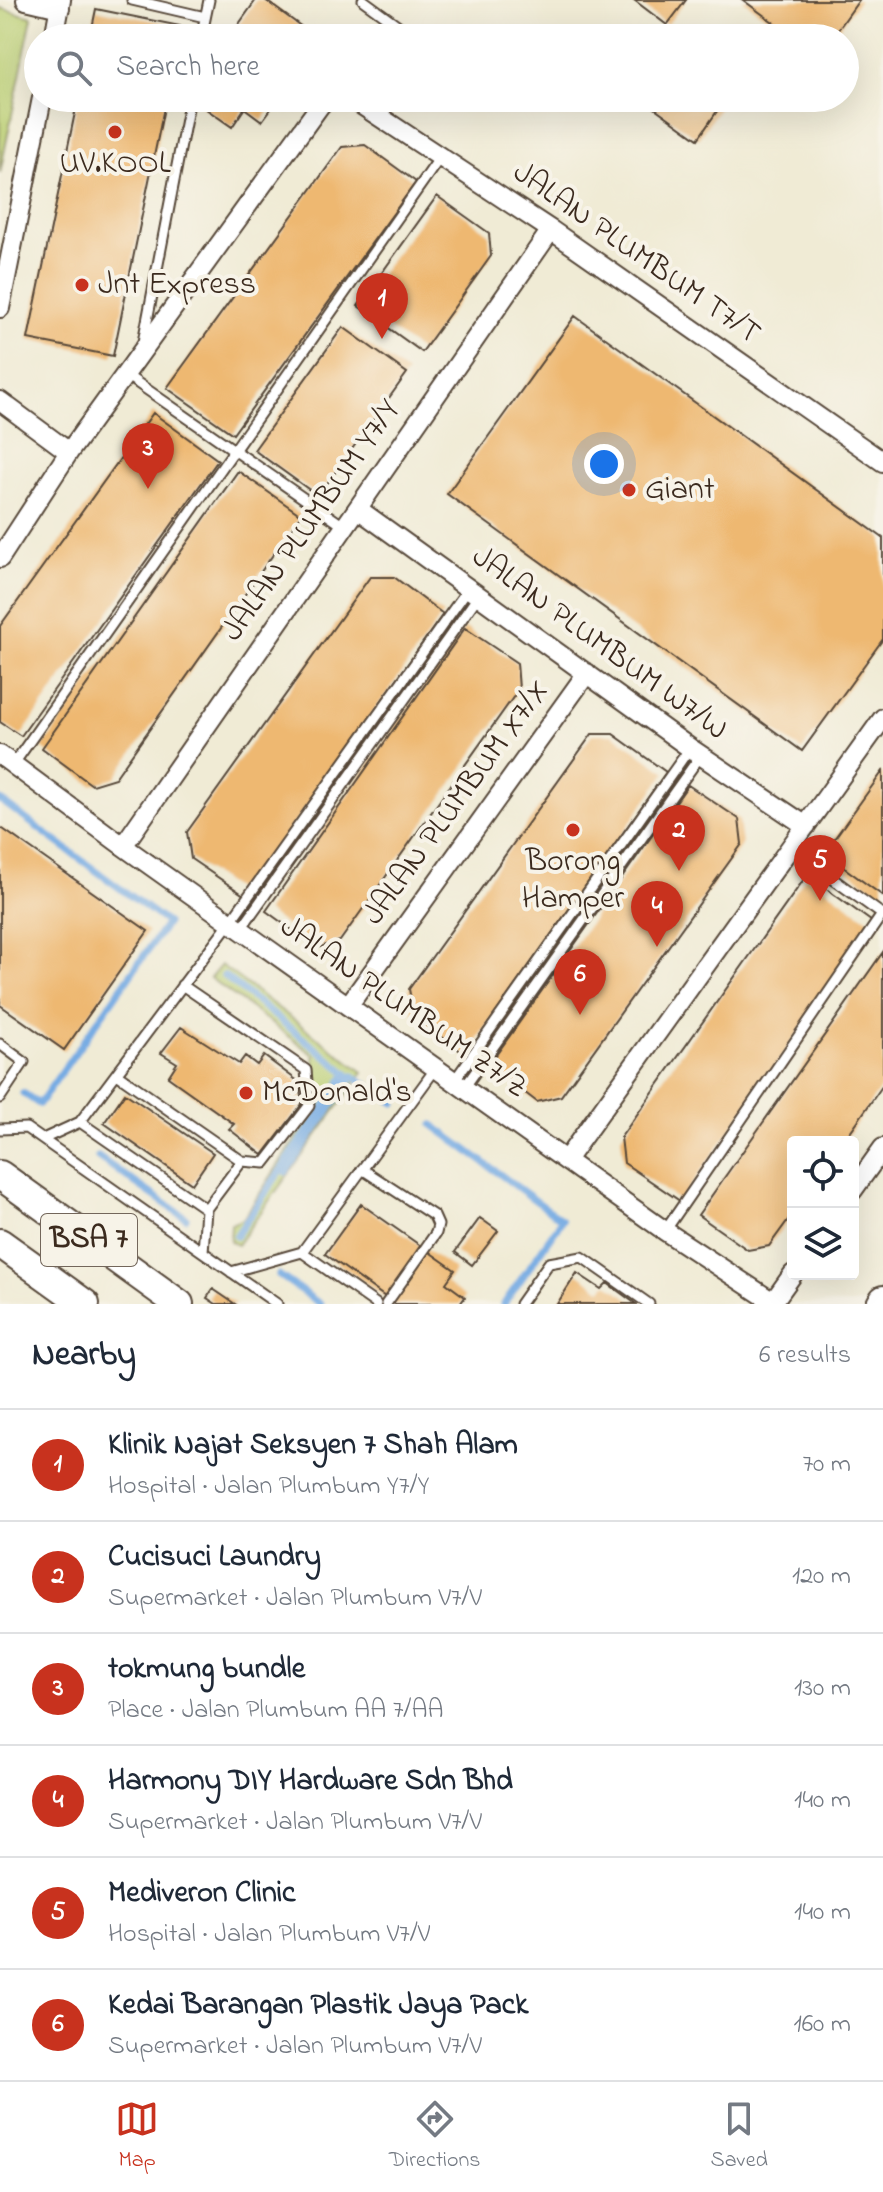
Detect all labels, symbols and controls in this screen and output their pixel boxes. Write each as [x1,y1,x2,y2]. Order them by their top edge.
search box [24,24,859,112]
icon: search [52,46,96,90]
text: Search here [116,46,260,90]
marker: UV.KOOL [106,123,124,141]
place label: UV.KOOL [59,141,171,188]
street label: JALAN PLUMBUM T7/T [502,151,770,357]
place label: Jnt Express [98,262,256,309]
pin: 1 [356,273,408,339]
marker: Jnt Express [73,276,91,294]
street label: JALAN PLUMBUM Y7/Y [211,390,414,652]
pin: 3 [122,423,174,489]
your location [584,444,624,484]
place label: Giant [645,467,715,514]
marker: Giant [620,481,638,499]
street label: JALAN PLUMBUM W7/W [461,535,737,753]
street label: JALAN PLUMBUM X7/X [352,670,562,936]
pin: 2 [653,805,705,871]
marker: Borong Hamper [564,821,582,839]
pin: 5 [794,835,846,901]
place label: Borong Hamper [522,839,624,923]
pin: 4 [631,881,683,947]
street label: JALAN PLUMBUM Z7/Z [269,905,537,1111]
pin: 6 [554,949,606,1015]
place label: McDonald's [262,1070,412,1117]
marker: McDonald's [237,1084,255,1102]
map controls [787,1136,859,1280]
button: locate [787,1136,859,1208]
button: layers [787,1208,859,1280]
road number: BSA 7 [41,1214,137,1266]
text: Nearby [32,1331,136,1381]
text: 6 results [759,1337,851,1375]
text: Klinik Najat Seksyen 7 Shah Alam [108,1424,518,1468]
text: 1 [54,1446,62,1484]
text: 70 m [802,1446,851,1484]
text: Hospital · Jalan Plumbum Y7/Y [108,1468,430,1506]
text: Cucisuci Laundry [108,1536,321,1580]
text: 2 [52,1558,64,1596]
text: 120 m [792,1558,851,1596]
text: Supermarket · Jalan Plumbum V7/V [108,1580,482,1618]
text: tokmung bundle [108,1648,305,1692]
text: 3 [53,1670,63,1708]
text: 130 m [794,1670,851,1708]
text: Place · Jalan Plumbum AA 7/AA [108,1692,443,1730]
text: Harmony DIY Hardware Sdn Bhd [108,1760,513,1804]
text: 4 [53,1782,63,1820]
text: 140 m [794,1782,851,1820]
text: Supermarket · Jalan Plumbum V7/V [108,1804,482,1842]
text: Mediveron Clinic [108,1872,295,1916]
text: 5 [51,1894,65,1932]
text: 140 m [794,1894,851,1932]
text: Hospital · Jalan Plumbum V7/V [108,1916,430,1954]
text: Kedai Barangan Plastik Jaya Pack [108,1984,528,2028]
text: 6 [52,2006,64,2044]
text: 160 m [793,2006,851,2044]
text: Supermarket · Jalan Plumbum V7/V [108,2028,482,2066]
tab: Map [115,2097,159,2177]
tab: Directions [389,2097,480,2177]
tab: Saved [711,2097,768,2177]

